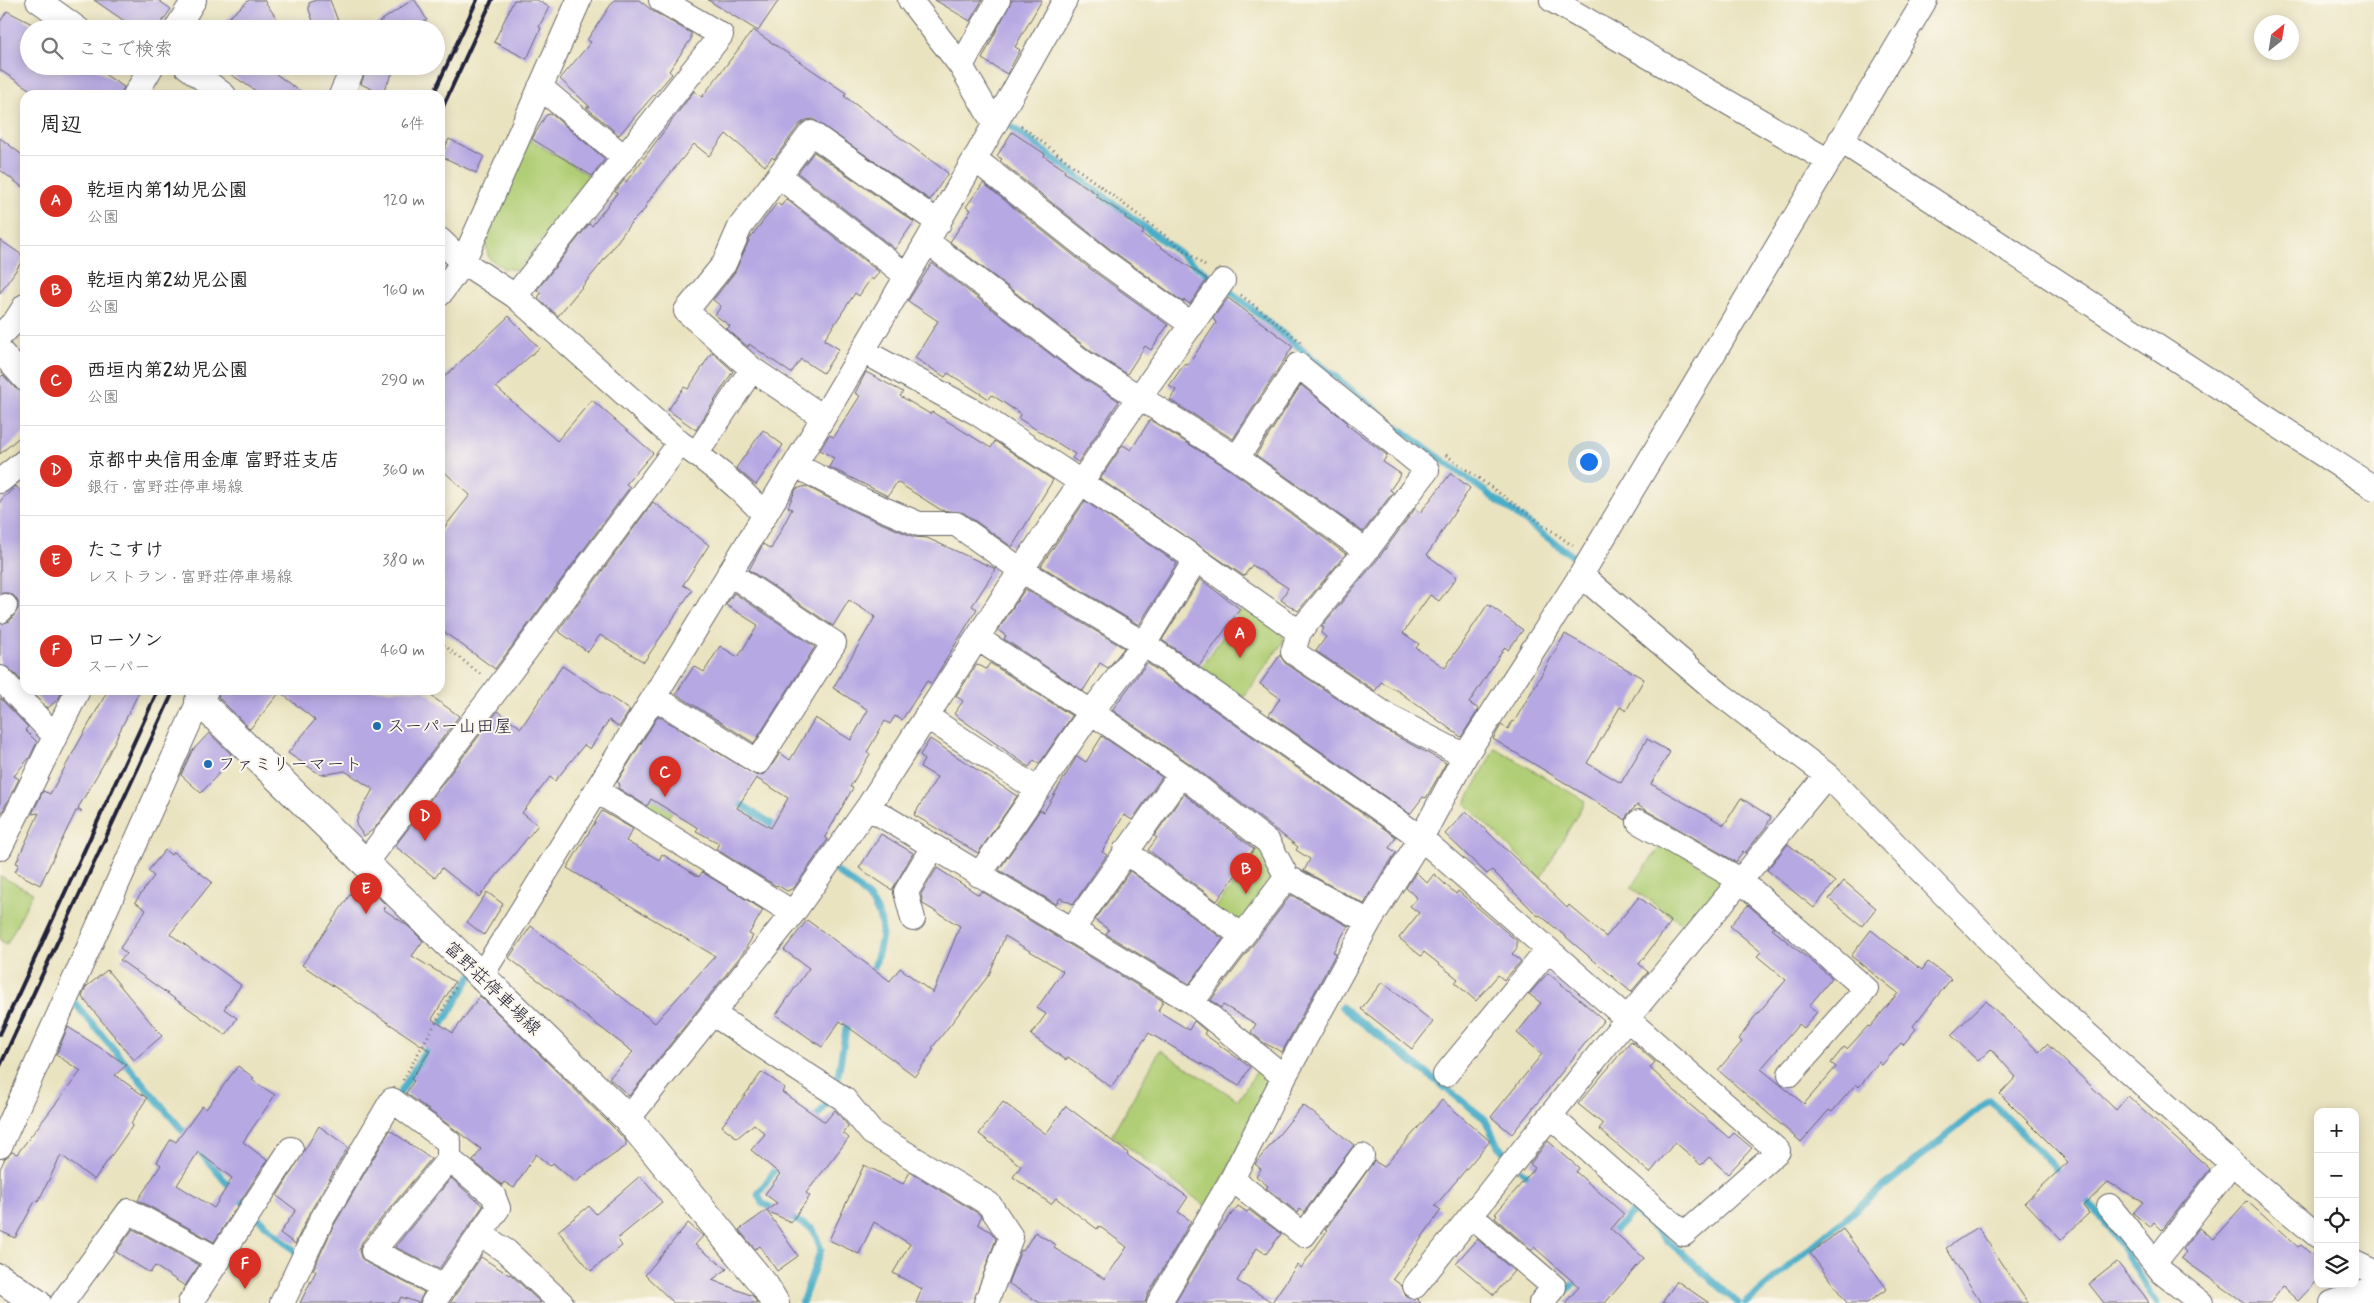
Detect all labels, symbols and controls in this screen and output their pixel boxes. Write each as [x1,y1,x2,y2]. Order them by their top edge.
north arrow [2254,15,2299,60]
search box [20,20,445,75]
icon: search [38,34,66,62]
text: ここで検索 [78,37,173,62]
text: 周辺 [40,111,82,139]
text: 6件 [401,114,425,135]
text: 乾垣内第1幼児公園 [87,178,248,203]
text: A [51,190,61,211]
text: 120 m [383,190,425,211]
text: 公園 [87,207,119,228]
text: 乾垣内第2幼児公園 [87,268,248,293]
text: B [51,280,61,301]
text: 160 m [382,280,425,301]
text: 公園 [87,297,119,318]
text: 西垣内第2幼児公園 [87,358,248,383]
text: C [50,370,62,391]
text: 290 m [381,370,425,391]
text: 公園 [87,387,119,408]
text: 京都中央信用金庫 富野荘支店 [87,448,339,473]
your location [1576,449,1602,475]
text: D [50,460,62,481]
text: 360 m [382,460,425,481]
text: 銀行 · 富野荘停車場線 [87,477,243,498]
text: たこすけ [87,538,163,563]
text: E [51,550,61,571]
text: 380 m [382,550,425,571]
text: レストラン · 富野荘停車場線 [87,567,293,588]
pin: A [1224,617,1256,658]
text: ローソン [87,628,163,653]
text: F [52,640,60,661]
text: 460 m [380,640,425,661]
text: スーパー [87,657,150,678]
place label: スーパー山田屋 [387,715,512,739]
marker: スーパー山田屋 [371,720,383,732]
place label: ファミリーマート [218,753,362,777]
pin: C [649,756,681,797]
marker: ファミリーマート [202,758,214,770]
pin: D [409,800,441,841]
pin: B [1230,853,1262,894]
pin: E [350,873,382,914]
street label: 富野荘停車場線 [439,936,546,1041]
map controls [2314,1108,2359,1288]
button: + [2314,1108,2359,1153]
button: − [2314,1153,2359,1198]
button: locate [2314,1198,2359,1243]
button: layers [2314,1243,2359,1288]
pin: F [229,1248,261,1289]

